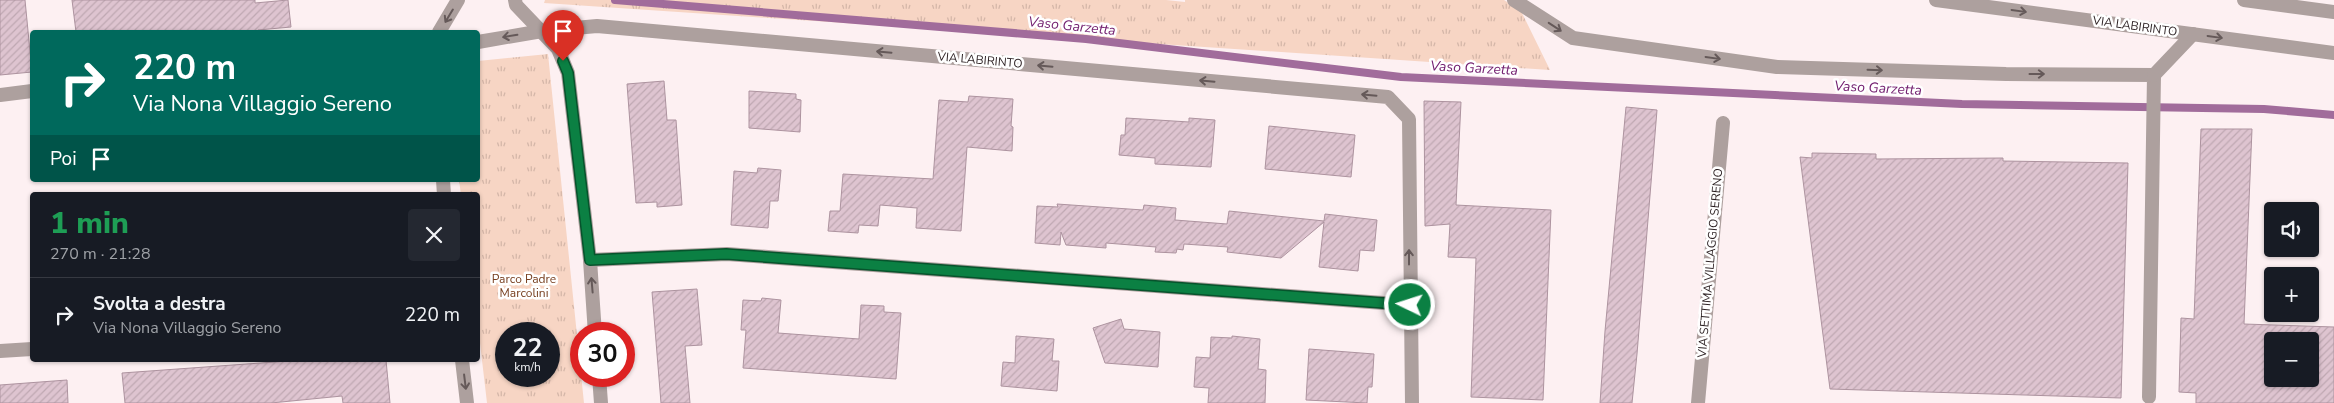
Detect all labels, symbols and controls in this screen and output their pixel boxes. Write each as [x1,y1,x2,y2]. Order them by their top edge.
one-way arrow [2011,6,2027,16]
one-way arrow [443,9,453,23]
pin [542,10,584,61]
water label: Vaso Garzetta [1027,12,1117,40]
street label: VIA LABIRINTO [2091,12,2178,40]
icon: arrive [549,17,577,45]
one-way arrow [1548,21,1562,32]
one-way arrow [502,32,518,42]
one-way arrow [2207,32,2223,42]
text: 220 m [133,44,236,91]
one-way arrow [876,47,892,56]
street label: VIA LABIRINTO [936,48,1023,72]
icon: right [50,50,115,115]
one-way arrow [1704,53,1720,63]
water label: Vaso Garzetta [1430,56,1518,80]
one-way arrow [1038,61,1054,71]
one-way arrow [1866,65,1882,75]
one-way arrow [2028,69,2045,79]
one-way arrow [1200,76,1216,86]
water label: Vaso Garzetta [1834,76,1922,100]
text: Via Nona Villaggio Sereno [133,89,392,119]
one-way arrow [1361,91,1377,100]
icon: arrive [87,145,115,173]
text: Poi [50,146,77,172]
street label: VIA SETTIMA VILLAGGIO SERENO [1694,168,1726,359]
map controls [2264,202,2319,387]
button: sound [2264,202,2319,257]
text: 1 min [50,203,129,244]
button: close [408,209,460,261]
text: 270 m · 21:28 [50,243,151,265]
one-way arrow [1404,249,1414,265]
button: + [2264,267,2319,322]
park label: Parco Padre Marcolini [492,271,556,301]
one-way arrow [587,277,596,293]
position arrow [1383,278,1435,330]
text: Svolta a destra [93,291,226,317]
icon: right [50,301,78,329]
text: 220 m [405,302,460,328]
text: Via Nona Villaggio Sereno [93,317,281,339]
speed limit sign: 30 [570,322,635,387]
text: 22 [512,331,543,365]
button: − [2264,332,2319,387]
text: km/h [514,359,541,375]
one-way arrow [460,373,470,389]

